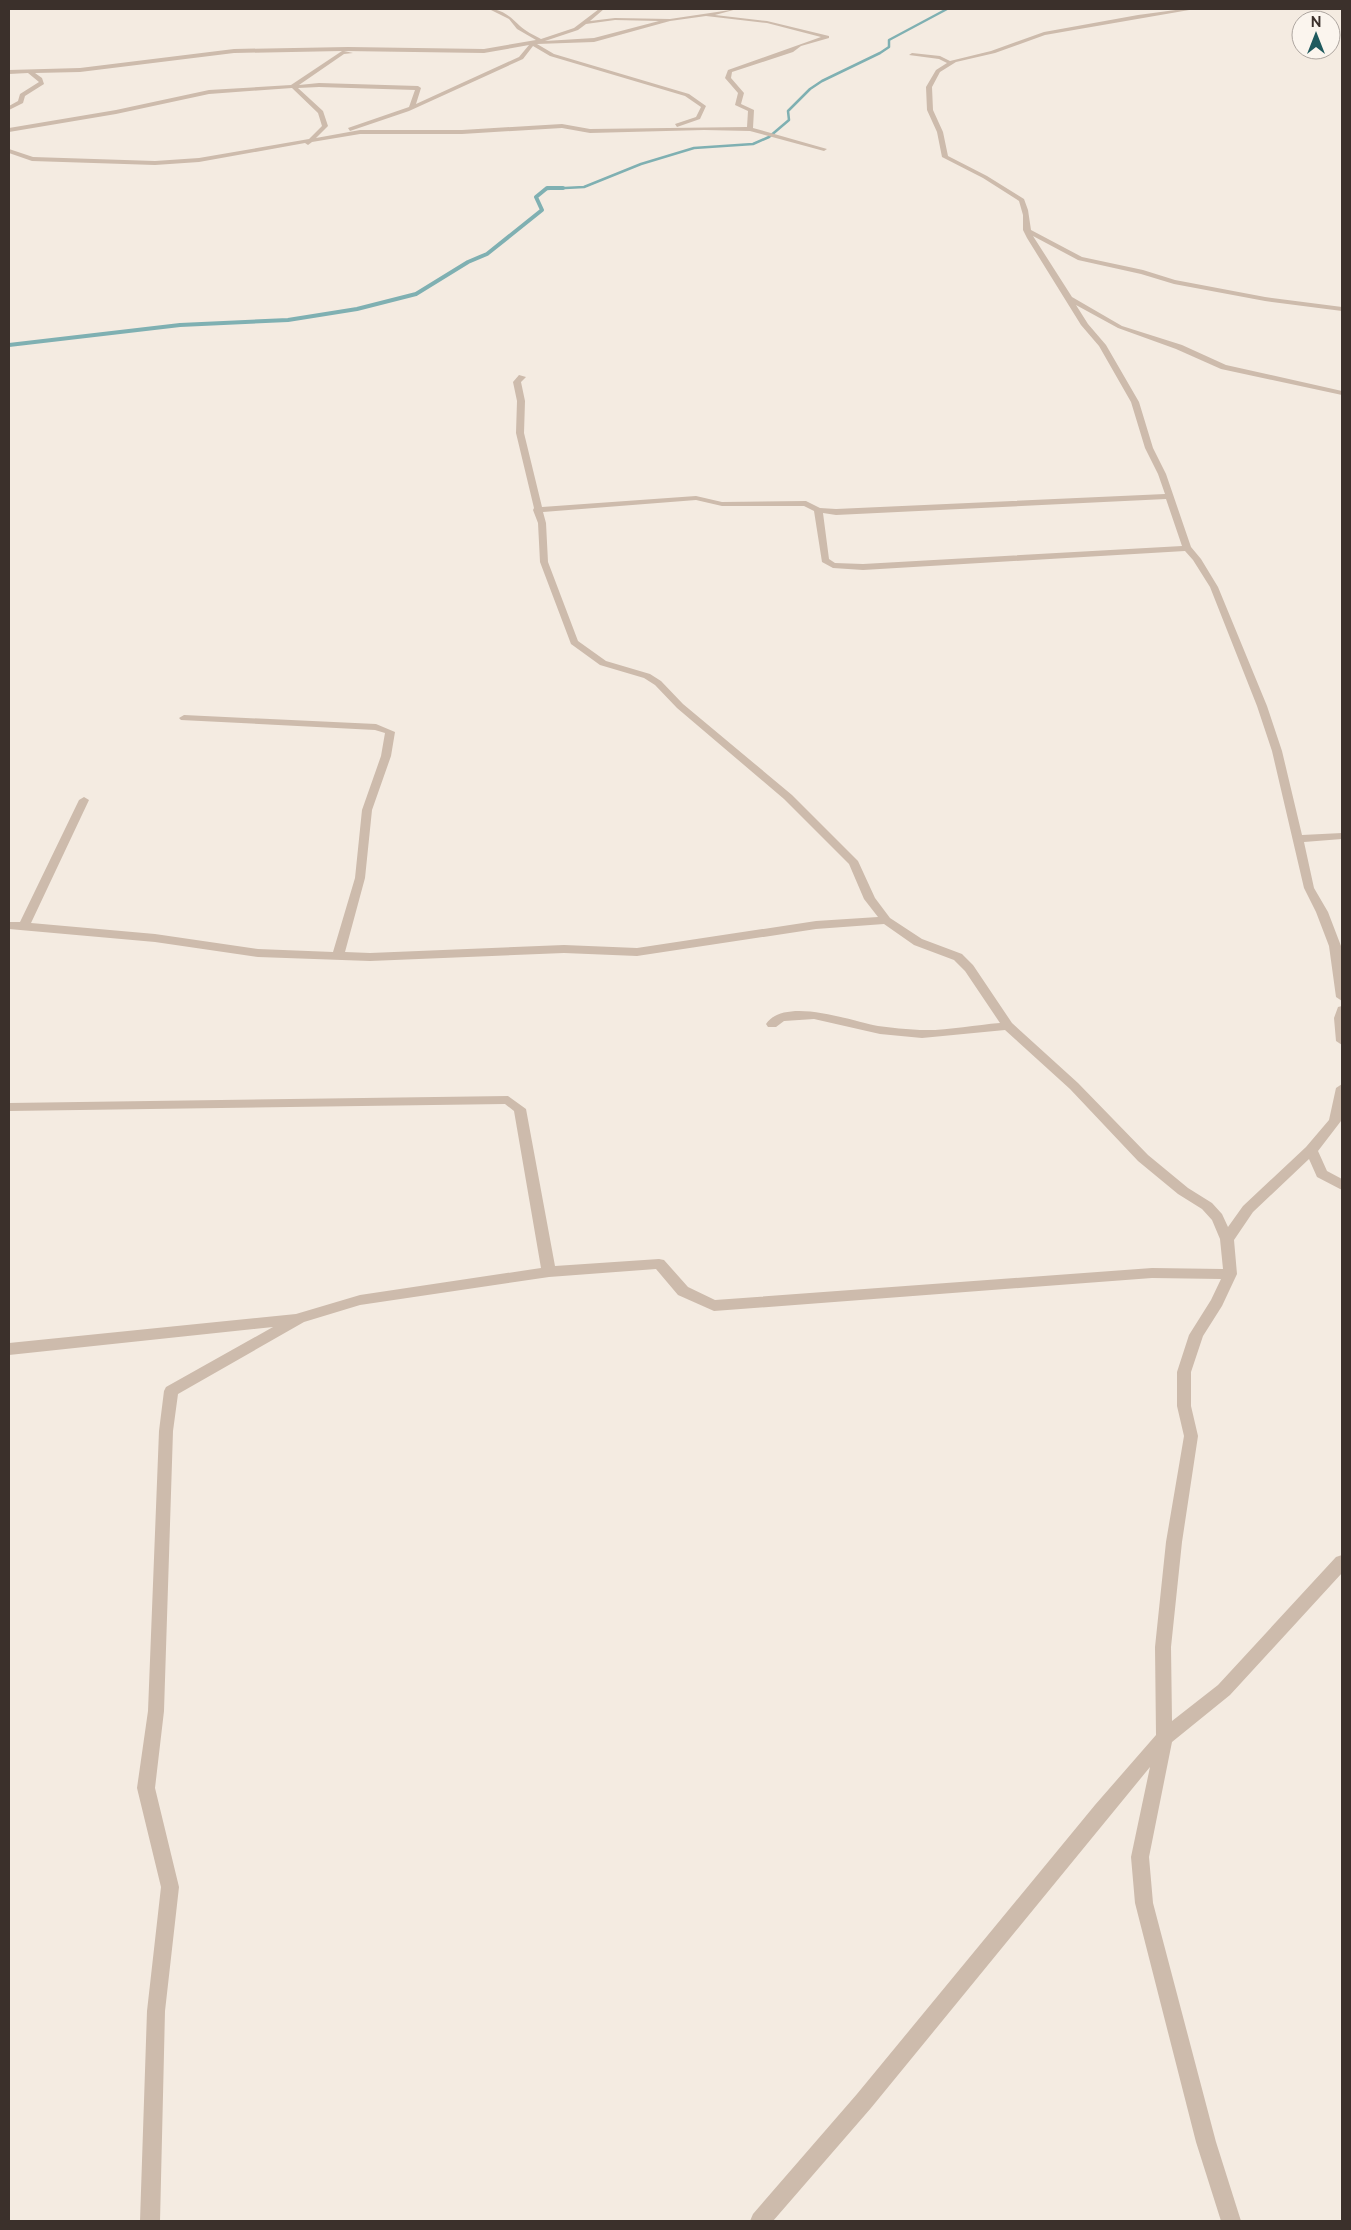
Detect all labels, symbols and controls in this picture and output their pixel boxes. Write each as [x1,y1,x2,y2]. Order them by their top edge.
north arrow [1291,10,1341,60]
text: N [1311,14,1321,30]

